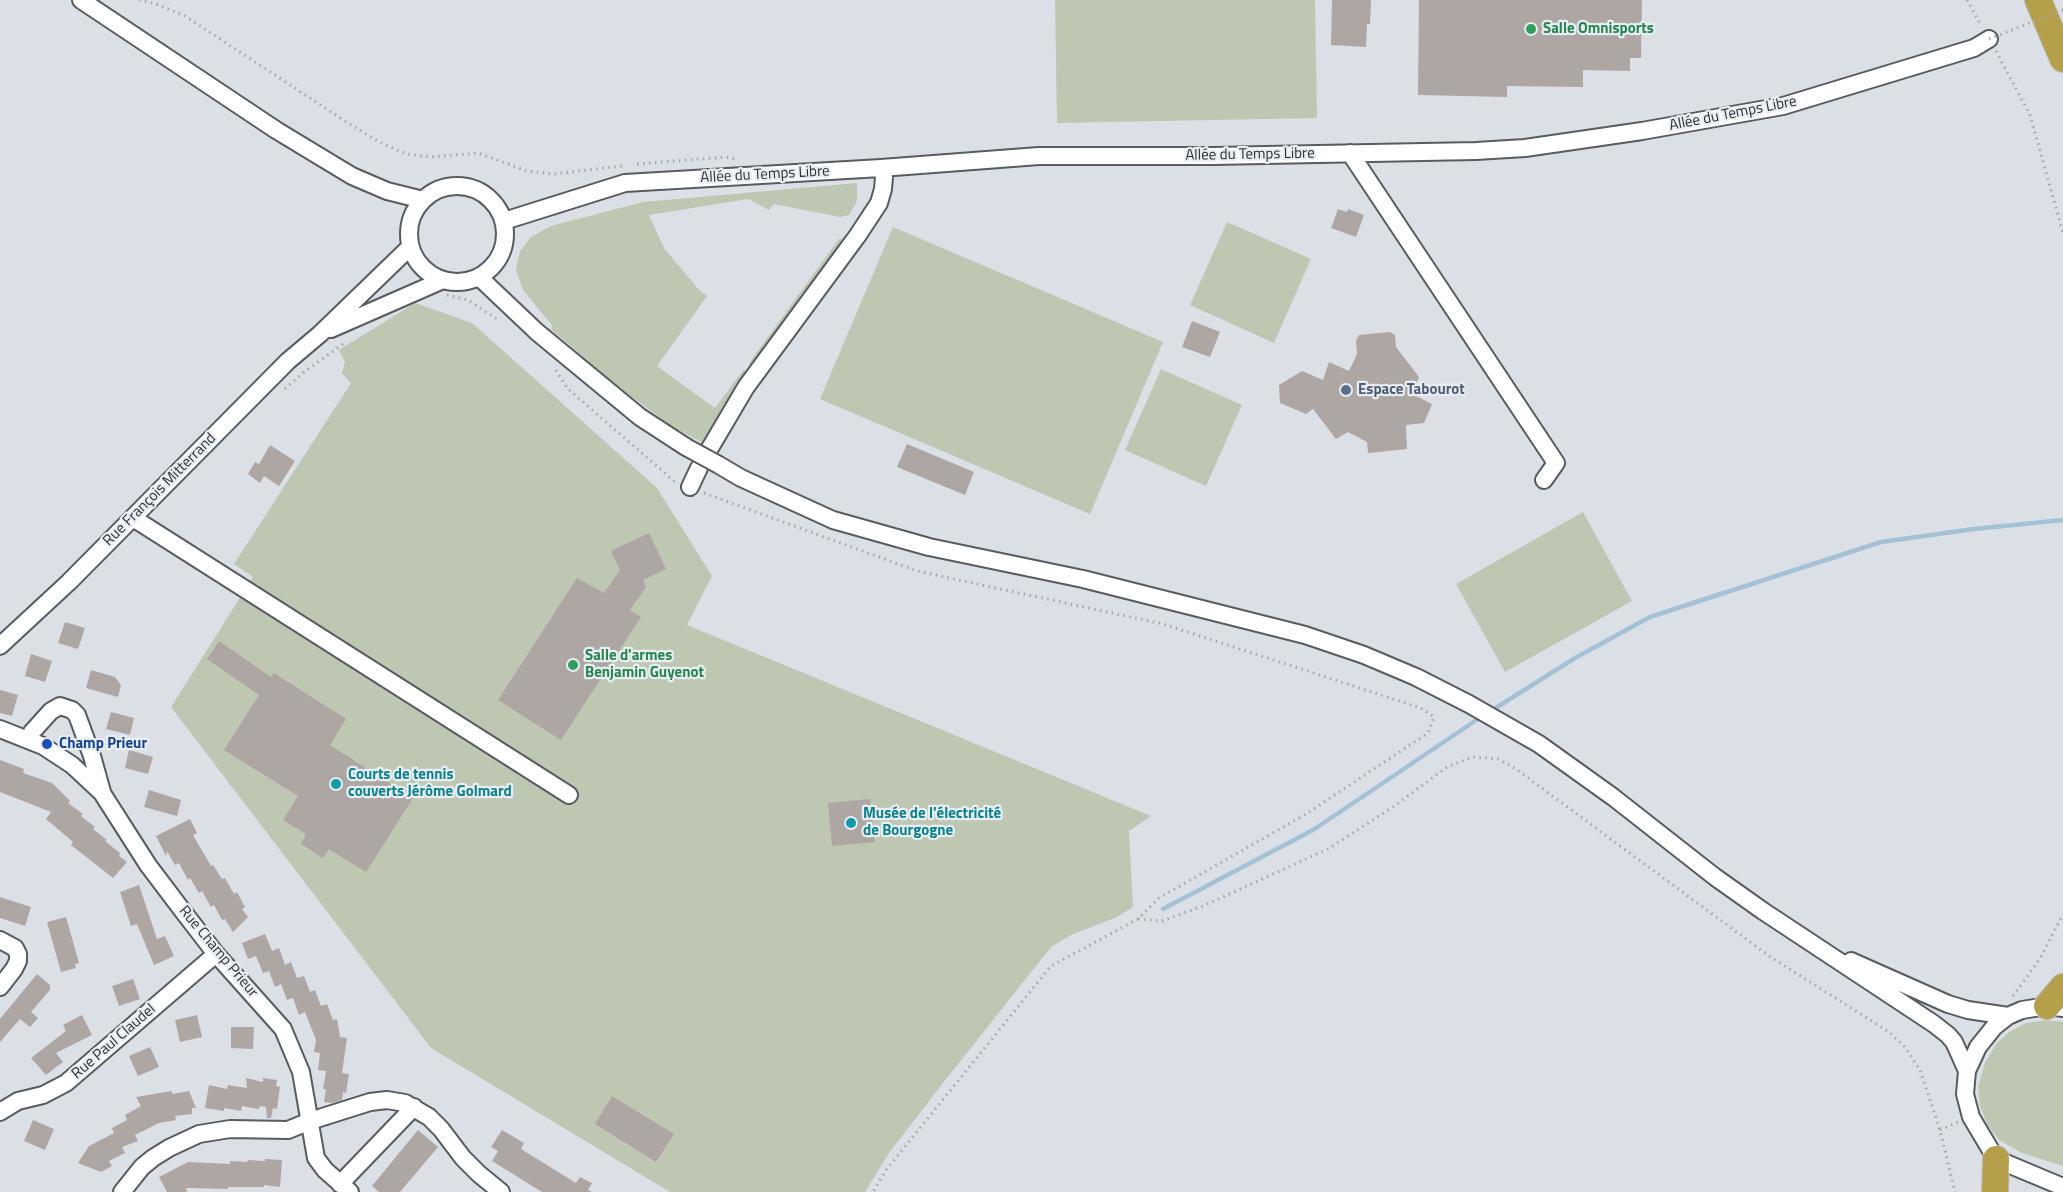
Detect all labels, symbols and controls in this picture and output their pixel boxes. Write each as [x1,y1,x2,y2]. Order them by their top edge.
place label: Salle Omnisports [1543,20,1654,38]
marker: Salle Omnisports [1524,22,1538,36]
street label: Allée du Temps Libre [1668,93,1798,135]
street label: Allée du Temps Libre [1185,145,1315,165]
street label: Allée du Temps Libre [700,163,830,187]
place label: Espace Tabourot [1358,381,1465,399]
marker: Espace Tabourot [1339,383,1353,397]
street label: Rue François Mitterrand [100,430,220,550]
place label: Salle d'armes Benjamin Guyenot [585,647,704,682]
marker: Salle d'armes Benjamin Guyenot [566,658,580,672]
place label: Champ Prieur [59,735,147,753]
marker: Champ Prieur [40,737,54,751]
place label: Courts de tennis couverts Jérôme Golmard [348,766,512,801]
marker: Courts de tennis couverts Jérôme Golmard [329,777,343,791]
place label: Musée de l'électricité de Bourgogne [863,805,1001,840]
marker: Musée de l'électricité de Bourgogne [844,816,858,830]
street label: Rue Champ Prieur [175,903,261,1001]
street label: Rue Paul Claudel [68,1001,160,1083]

